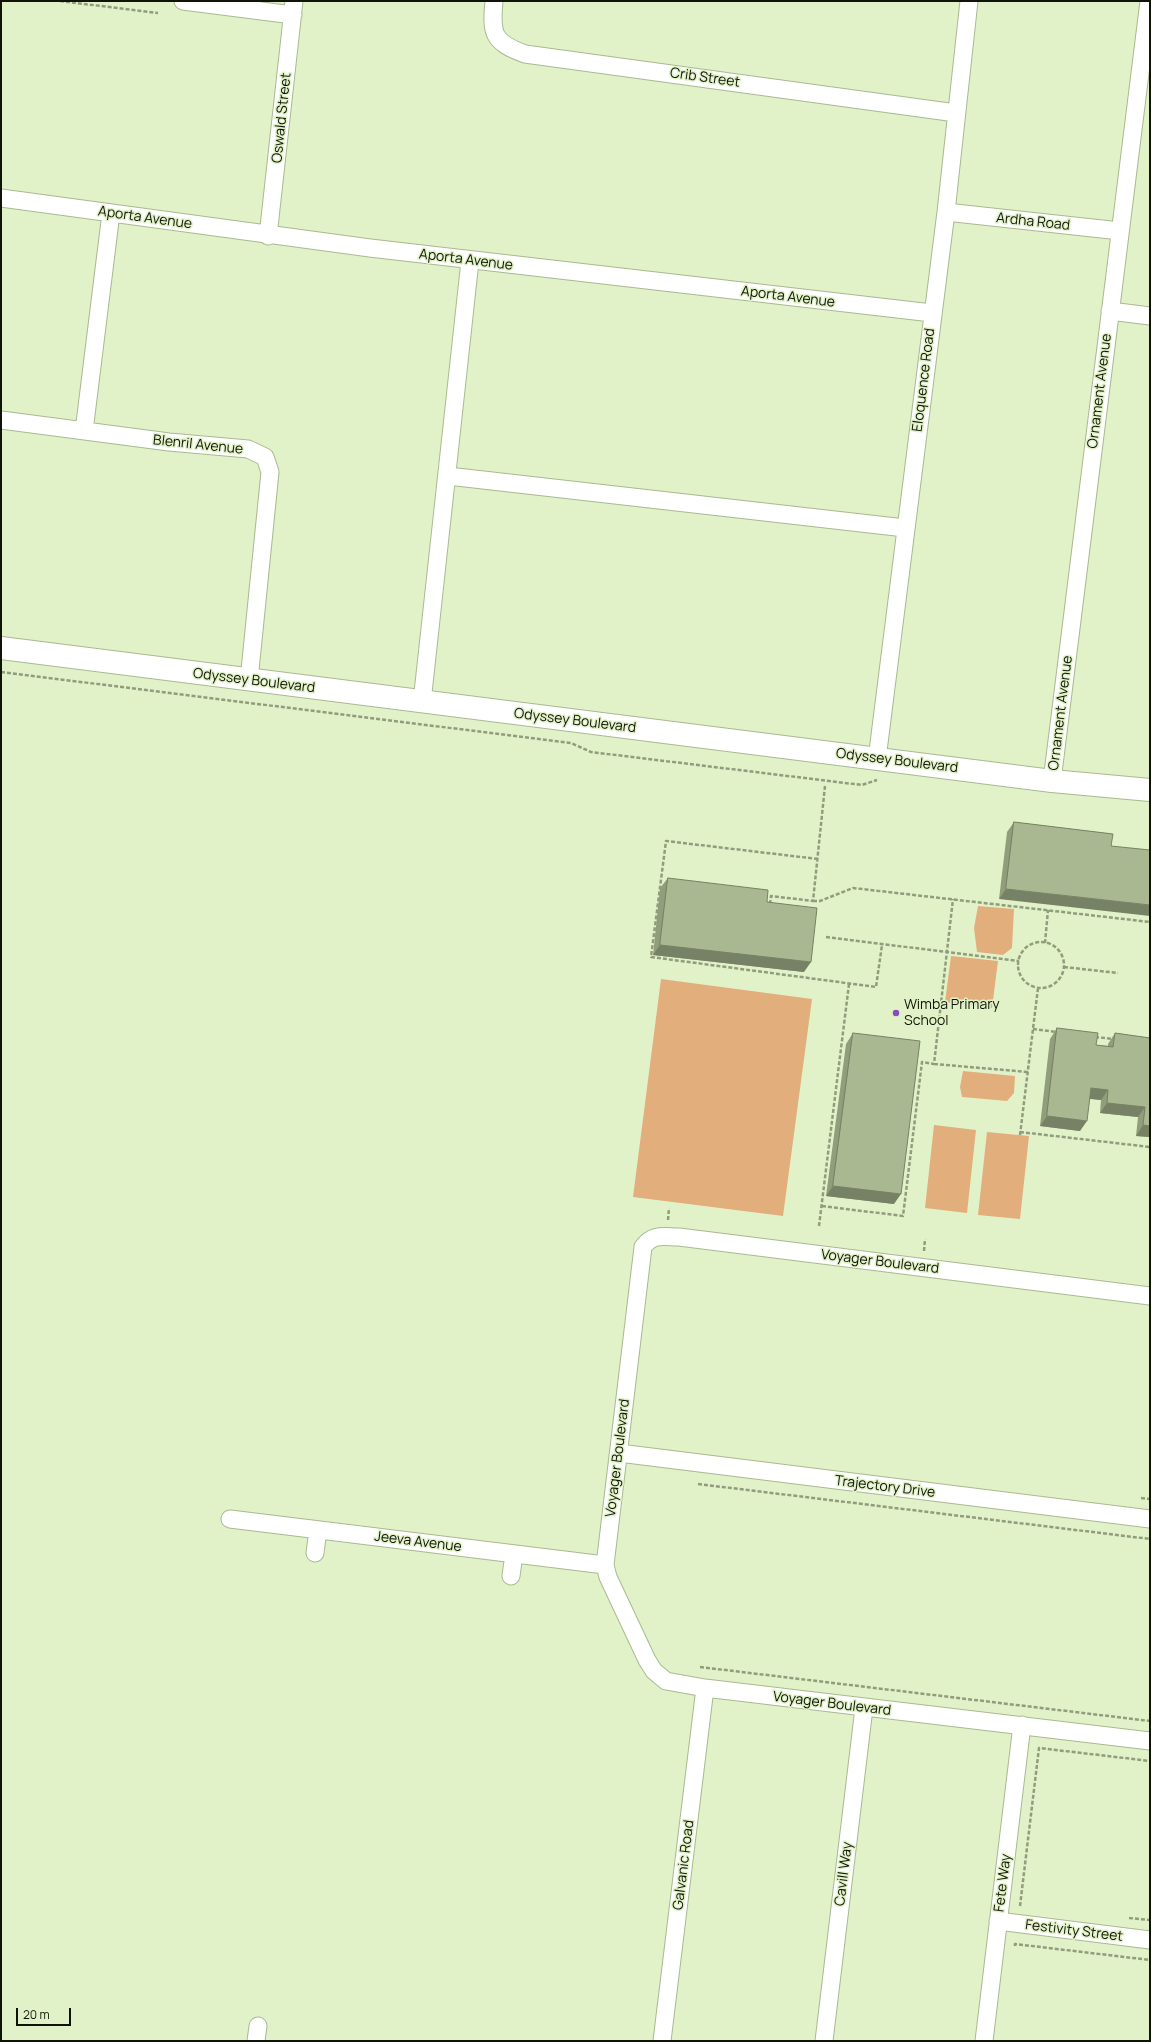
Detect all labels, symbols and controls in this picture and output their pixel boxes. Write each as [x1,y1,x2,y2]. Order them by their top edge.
street label: Crib Street [669,65,741,91]
street label: Oswald Street [269,72,295,164]
street label: Aporta Avenue [97,203,193,233]
street label: Ardha Road [995,210,1071,234]
street label: Aporta Avenue [418,246,514,274]
street label: Aporta Avenue [740,283,836,311]
street label: Eloquence Road [909,327,939,433]
street label: Ornament Avenue [1085,333,1115,449]
street label: Blenril Avenue [152,432,244,458]
street label: Ornament Avenue [1046,655,1076,771]
street label: Odyssey Boulevard [192,665,316,697]
street label: Odyssey Boulevard [513,705,637,737]
street label: Odyssey Boulevard [835,745,959,777]
place label: Wimba Primary School [904,997,1000,1030]
marker: Wimba Primary School [891,1008,901,1018]
street label: Voyager Boulevard [820,1246,940,1278]
street label: Voyager Boulevard [602,1398,634,1518]
street label: Trajectory Drive [834,1473,936,1501]
street label: Jeeva Avenue [373,1528,463,1556]
street label: Voyager Boulevard [772,1688,892,1720]
street label: Galvanic Road [670,1819,698,1911]
street label: Cavill Way [832,1841,856,1907]
street label: Fete Way [991,1853,1015,1913]
street label: Festivity Street [1024,1917,1124,1945]
scale bar [18,2000,73,2026]
text: 20 m [23,2006,50,2023]

